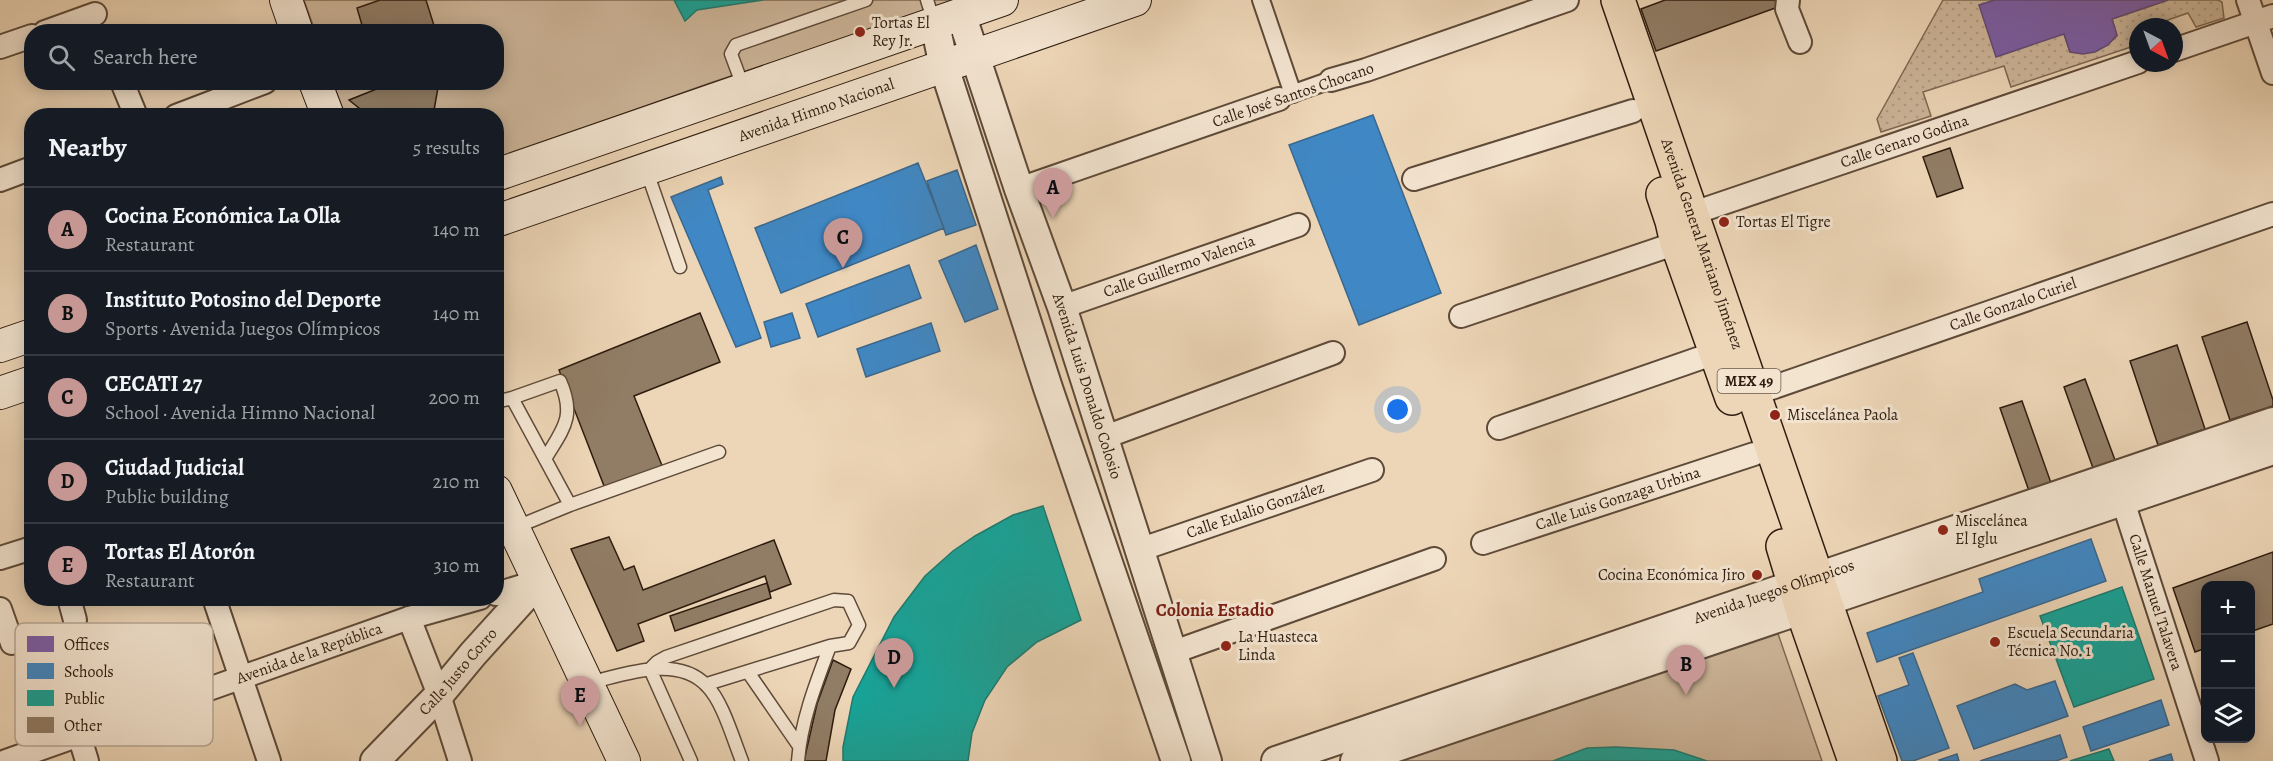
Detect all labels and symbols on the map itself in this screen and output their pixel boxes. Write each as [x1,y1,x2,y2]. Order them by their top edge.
place label: Tortas El Rey Jr. [872,12,930,52]
north arrow [2129,18,2183,72]
marker: Tortas El Rey Jr. [853,25,867,39]
street label: Calle José Santos Chocano [1209,57,1377,133]
street label: Avenida Himno Nacional [735,73,897,148]
street label: Calle Genaro Godina [1837,109,1972,173]
street label: Avenida General Mariano Jiménez [1655,135,1748,352]
pin: A [1034,168,1072,218]
place label: Tortas El Tigre [1736,211,1831,233]
marker: Tortas El Tigre [1717,215,1731,229]
pin: C [824,218,862,268]
street label: Calle Guillermo Valencia [1100,230,1259,303]
street label: Calle Gonzalo Curiel [1946,272,2079,336]
street label: Avenida Luis Donaldo Colosio [1047,289,1127,482]
road number: MEX 49 [1718,369,1780,393]
your location [1383,395,1412,424]
place label: Miscelánea Paola [1787,404,1899,426]
marker: Miscelánea Paola [1768,408,1782,422]
street label: Calle Luis Gonzaga Urbina [1532,461,1704,536]
street label: Calle Eulalio González [1183,476,1327,544]
place label: Miscelánea El Iglu [1955,510,2028,550]
marker: Miscelánea El Iglu [1936,523,1950,537]
street label: Calle Manuel Talavera [2123,531,2188,674]
street label: Avenida Juegos Olímpicos [1690,554,1857,630]
place label: Cocina Económica Jiro [1598,564,1745,586]
marker: Cocina Económica Jiro [1750,568,1764,582]
district label: Colonia Estadio [1156,598,1274,622]
street label: Avenida de la República [233,617,386,690]
place label: Escuela Secundaria Técnica No. 1 [2007,622,2134,662]
legend [15,623,213,746]
street label: Calle Justo Corro [414,623,502,720]
place label: La Huasteca Linda [1238,626,1318,666]
text: Offices [64,634,109,656]
marker: Escuela Secundaria Técnica No. 1 [1988,635,2002,649]
pin: D [874,638,914,688]
marker: La Huasteca Linda [1219,639,1233,653]
pin: B [1666,646,1706,695]
text: Schools [64,661,114,683]
pin: E [560,676,600,726]
text: Public [64,688,105,710]
text: Other [64,715,102,737]

